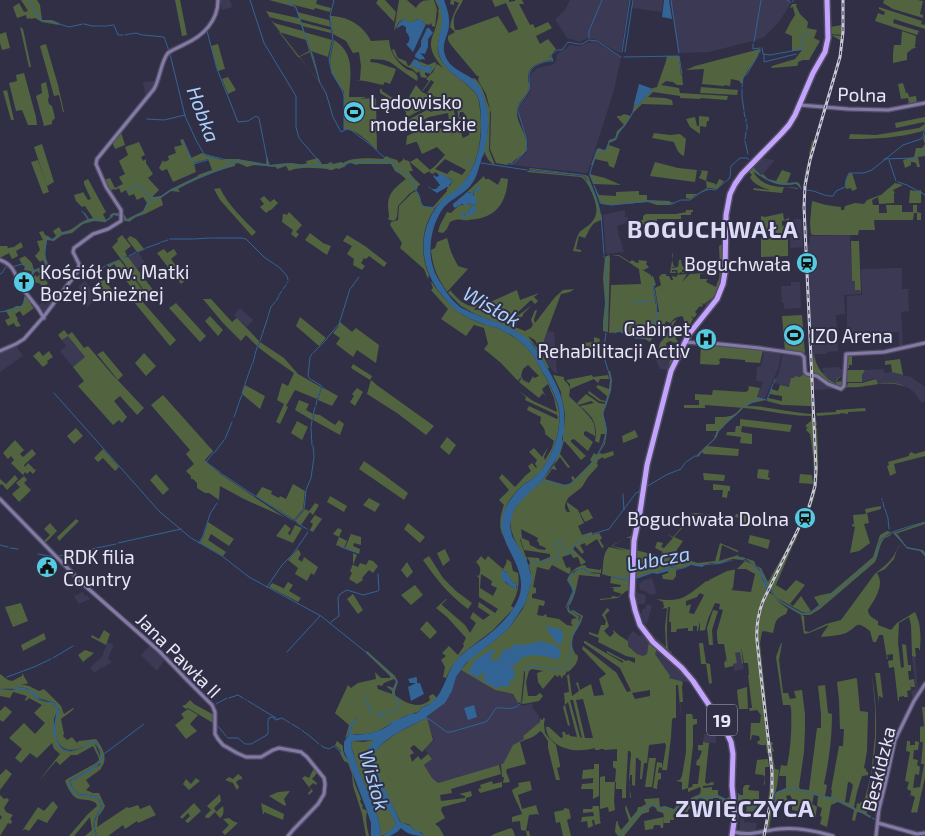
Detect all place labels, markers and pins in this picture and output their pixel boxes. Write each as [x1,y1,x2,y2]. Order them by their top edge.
place label: Lądowisko modelarskie [370,90,476,135]
sports icon: Lądowisko modelarskie [342,100,366,124]
station icon: Boguchwała [795,251,819,275]
place label: Boguchwała [684,252,791,275]
place label: Kościół pw. Matki Bożej Śnieżnej [40,260,190,305]
church icon: Kościół pw. Matki Bożej Śnieżnej [12,270,36,294]
place label: Gabinet Rehabilitacji Activ [537,317,690,362]
sports icon: IZO Arena [782,323,806,347]
place label: IZO Arena [810,324,893,347]
hospital icon: Gabinet Rehabilitacji Activ [694,327,718,351]
station icon: Boguchwała Dolna [793,506,817,530]
place label: Boguchwała Dolna [627,507,789,530]
place label: RDK filia Country [63,545,135,590]
public building icon: RDK filia Country [35,555,59,579]

